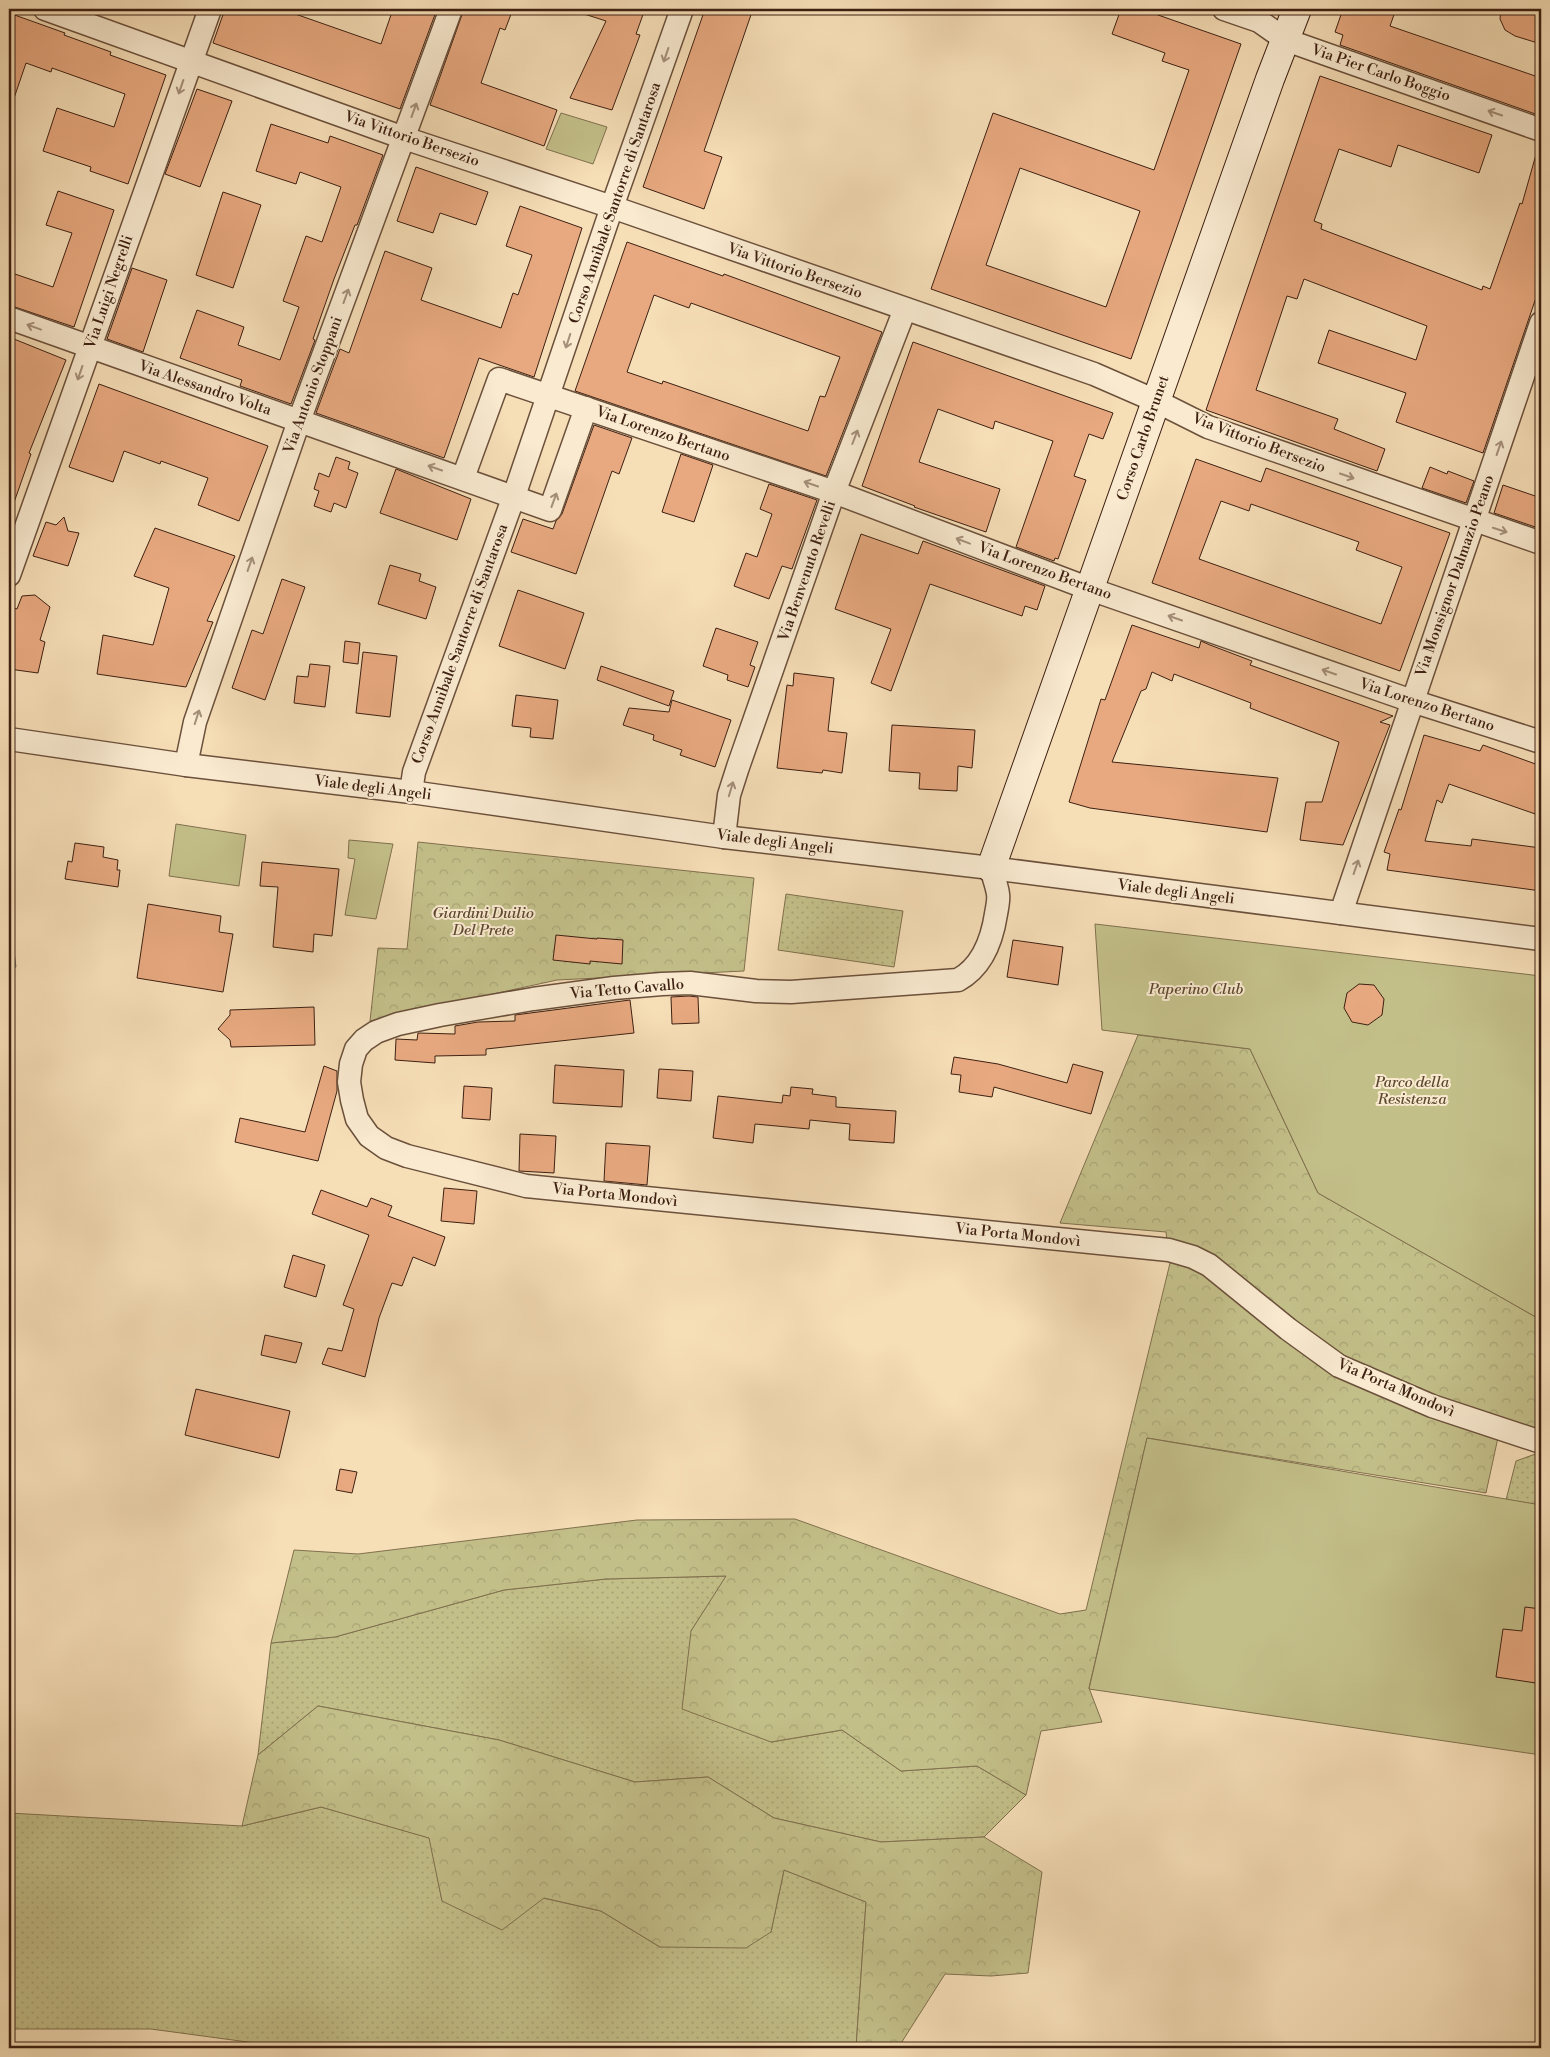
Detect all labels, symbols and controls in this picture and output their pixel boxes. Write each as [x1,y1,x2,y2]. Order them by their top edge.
street label: Via Pier Carlo Boggio [1308,40,1453,106]
one-way arrow [661,46,670,62]
one-way arrow [176,79,185,95]
street label: Corso Annibale Santorre di Santarosa [565,79,665,326]
one-way arrow [410,103,419,119]
street label: Via Vittorio Bersezio [341,107,482,171]
one-way arrow [1487,108,1503,118]
street label: Via Luigi Negrelli [80,233,137,352]
street label: Via Vittorio Bersezio [724,239,865,303]
one-way arrow [342,288,351,304]
street label: Via Antonio Stoppani [279,314,347,457]
one-way arrow [27,322,43,331]
one-way arrow [563,332,572,348]
street label: Via Alessandro Volta [135,356,274,420]
one-way arrow [75,364,85,380]
street label: Corso Carlo Brunet [1113,372,1174,503]
street label: Via Lorenzo Bertano [592,402,733,466]
street label: Via Vittorio Bersezio [1189,408,1328,477]
one-way arrow [851,430,860,446]
one-way arrow [1494,440,1504,456]
one-way arrow [428,463,444,472]
one-way arrow [1339,472,1355,482]
street label: Via Monsignor Dalmazio Peano [1411,473,1499,680]
one-way arrow [803,479,819,489]
one-way arrow [550,493,559,508]
street label: Via Benvenuto Revelli [774,498,840,645]
street label: Corso Annibale Santorre di Santarosa [408,521,512,767]
one-way arrow [1492,526,1508,535]
one-way arrow [956,536,971,545]
street label: Via Lorenzo Bertano [975,538,1114,604]
one-way arrow [246,557,255,572]
one-way arrow [1168,613,1184,623]
one-way arrow [1322,667,1337,676]
street label: Via Lorenzo Bertano [1356,674,1497,736]
one-way arrow [192,710,202,726]
street label: Viale degli Angeli [312,771,433,805]
one-way arrow [727,781,736,797]
street label: Viale degli Angeli [714,825,835,859]
one-way arrow [1352,860,1361,875]
street label: Viale degli Angeli [1115,875,1236,909]
park label: Giardini Duilio Del Prete [432,904,534,940]
street label: Via Tetto Cavallo [568,975,685,1004]
park label: Paperino Club [1148,980,1244,999]
park label: Parco della Resistenza [1374,1073,1450,1109]
street label: Via Porta Mondovì [550,1179,679,1211]
street label: Via Porta Mondovì [953,1219,1082,1251]
street label: Via Porta Mondovì [1333,1354,1458,1421]

